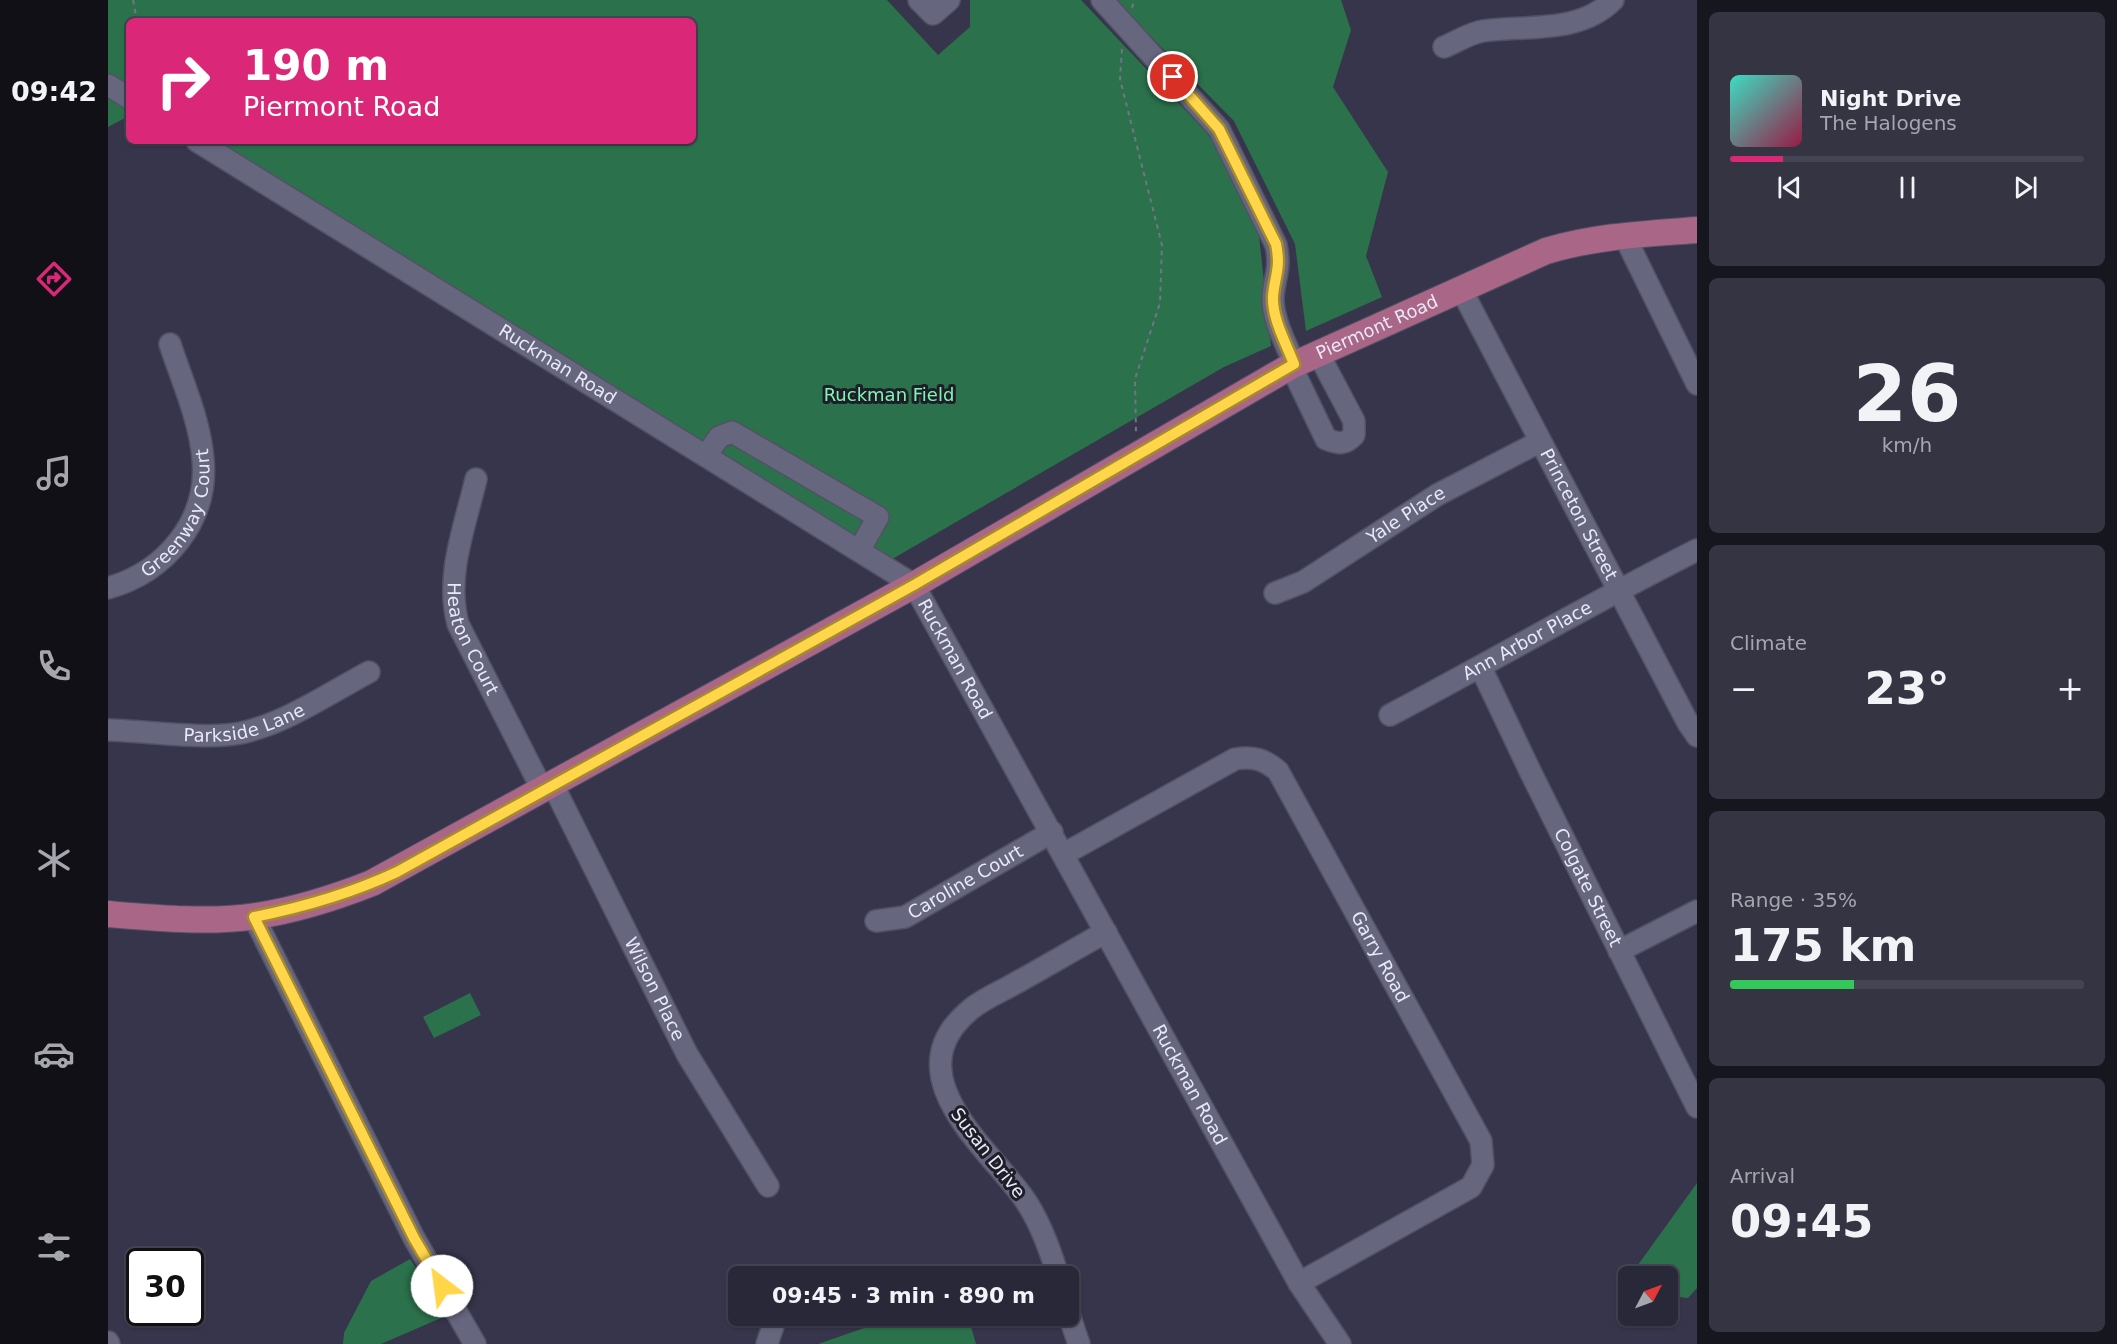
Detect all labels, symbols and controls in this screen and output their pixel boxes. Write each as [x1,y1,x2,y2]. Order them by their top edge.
text: 190 m [243,41,389,90]
icon: right [144,42,222,120]
pin [1147,51,1198,102]
icon: arrive [1156,60,1189,93]
text: 09:42 [11,76,97,107]
text: Night Drive [1820,86,1961,111]
text: Piermont Road [243,91,440,122]
text: The Halogens [1820,111,1957,135]
icon: previous [1773,171,1806,204]
icon: pause [1891,171,1924,204]
icon: next [2009,171,2042,204]
icon: directions [33,258,75,300]
street label: Piermont Road [1312,290,1441,363]
street label: Ruckman Road [495,319,620,408]
text: 26 [1853,349,1961,439]
park label: Ruckman Field [824,384,954,405]
text: km/h [1882,433,1932,457]
street label: Princeton Street [1536,445,1622,583]
street label: Greenway Court [137,448,214,581]
icon: music [33,452,75,494]
street label: Yale Place [1362,482,1449,548]
street label: Heaton Court [444,582,503,698]
street label: Ruckman Road [914,595,997,723]
street label: Ann Arbor Place [1459,596,1595,684]
text: Climate [1730,631,1807,655]
icon: phone [33,645,75,687]
text: 23° [1864,662,1950,715]
text: − [1730,669,1758,708]
text: + [2056,669,2084,708]
street label: Parkside Lane [183,699,308,746]
street label: Colgate Street [1550,824,1627,950]
icon: climate [33,839,75,881]
street label: Caroline Court [904,840,1026,923]
text: Range · 35% [1730,888,1857,912]
street label: Garry Road [1347,907,1414,1006]
text: 175 km [1730,919,1916,972]
street label: Wilson Place [621,934,690,1044]
street label: Ruckman Road [1148,1021,1232,1148]
icon: car [33,1033,75,1075]
street label: Susan Drive [947,1104,1030,1202]
text: Arrival [1730,1164,1795,1188]
text: 09:45 [1730,1195,1873,1248]
icon: filters [33,1226,75,1268]
speed limit sign: 30 [126,1248,204,1326]
position arrow [410,1254,474,1318]
north arrow [1618,1266,1678,1326]
map controls [1618,1266,1678,1326]
text: 09:45 · 3 min · 890 m [772,1283,1035,1308]

